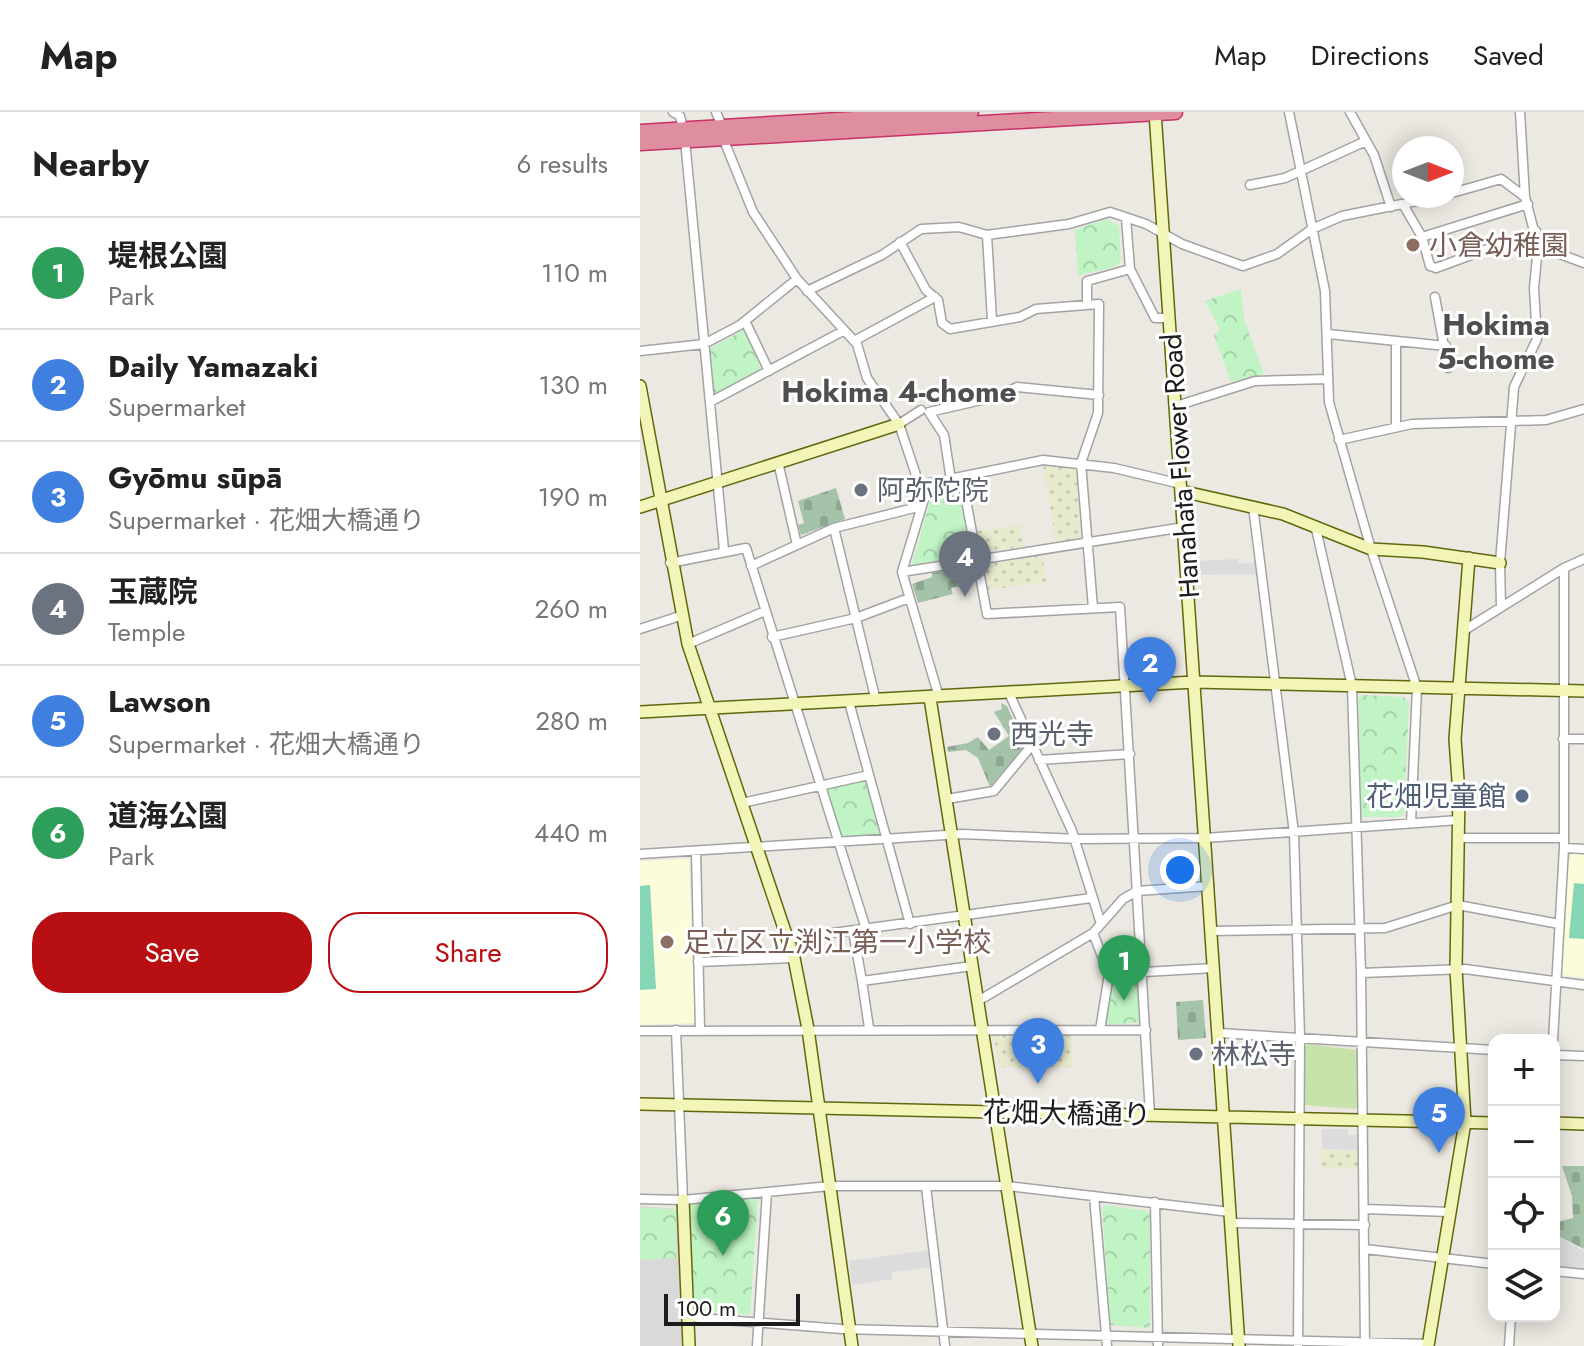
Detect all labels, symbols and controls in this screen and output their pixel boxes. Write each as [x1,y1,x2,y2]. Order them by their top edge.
text: Map [40,28,118,83]
text: Map [1214,35,1266,76]
text: Directions [1310,35,1429,76]
text: Saved [1473,35,1544,76]
north arrow [1392,136,1464,208]
text: Nearby [32,140,149,189]
text: 6 results [516,145,608,183]
place label: 小倉幼稚園 [1429,225,1569,266]
text: 堤根公園 [108,234,228,277]
marker: 小倉幼稚園 [1404,236,1422,254]
text: 1 [51,254,65,292]
text: 110 m [541,254,608,292]
text: Park [108,277,154,315]
district label: Hokima 5-chome [1437,303,1555,380]
street label: Hanahata Flower Road [1151,332,1210,600]
text: Daily Yamazaki [108,345,318,388]
text: 2 [49,366,67,404]
text: 130 m [538,366,608,404]
district label: Hokima 4-chome [781,370,1017,413]
text: Supermarket [108,388,245,426]
text: Gyōmu sūpā [108,456,282,499]
place label: 阿弥陀院 [877,470,989,511]
text: 3 [50,478,66,516]
text: 190 m [538,478,608,516]
marker: 阿弥陀院 [852,481,870,499]
text: Supermarket · 花畑大橋通り [108,501,425,539]
pin: 4 [939,531,991,597]
text: 玉蔵院 [108,570,198,613]
text: 4 [49,590,67,628]
text: 260 m [535,590,608,628]
text: Temple [108,613,185,651]
pin: 2 [1124,637,1176,703]
text: Lawson [108,680,211,723]
text: 5 [50,702,66,740]
text: 280 m [535,702,608,740]
place label: 西光寺 [1010,714,1094,755]
text: Supermarket · 花畑大橋通り [108,725,425,763]
marker: 西光寺 [985,725,1003,743]
place label: 花畑児童館 [1366,776,1506,817]
marker: 花畑児童館 [1513,787,1531,805]
text: 道海公園 [108,794,228,837]
text: 6 [49,814,67,852]
text: 440 m [534,814,608,852]
text: Park [108,837,154,875]
your location [1160,850,1200,890]
button: Save [32,912,312,993]
button: Share [328,912,608,993]
place label: 足立区立渕江第一小学校 [683,922,991,963]
marker: 足立区立渕江第一小学校 [658,933,676,951]
pin: 1 [1098,935,1150,1001]
pin: 3 [1012,1018,1064,1084]
place label: 林松寺 [1212,1034,1296,1075]
map controls [1488,1034,1560,1322]
button: + [1488,1034,1560,1106]
marker: 林松寺 [1187,1045,1205,1063]
pin: 5 [1413,1087,1465,1153]
street label: 花畑大橋通り [983,1092,1151,1135]
button: − [1488,1106,1560,1178]
button: locate [1488,1178,1560,1250]
pin: 6 [697,1190,749,1256]
button: layers [1488,1250,1560,1322]
scale bar [664,1290,800,1326]
text: 100 m [676,1292,736,1324]

